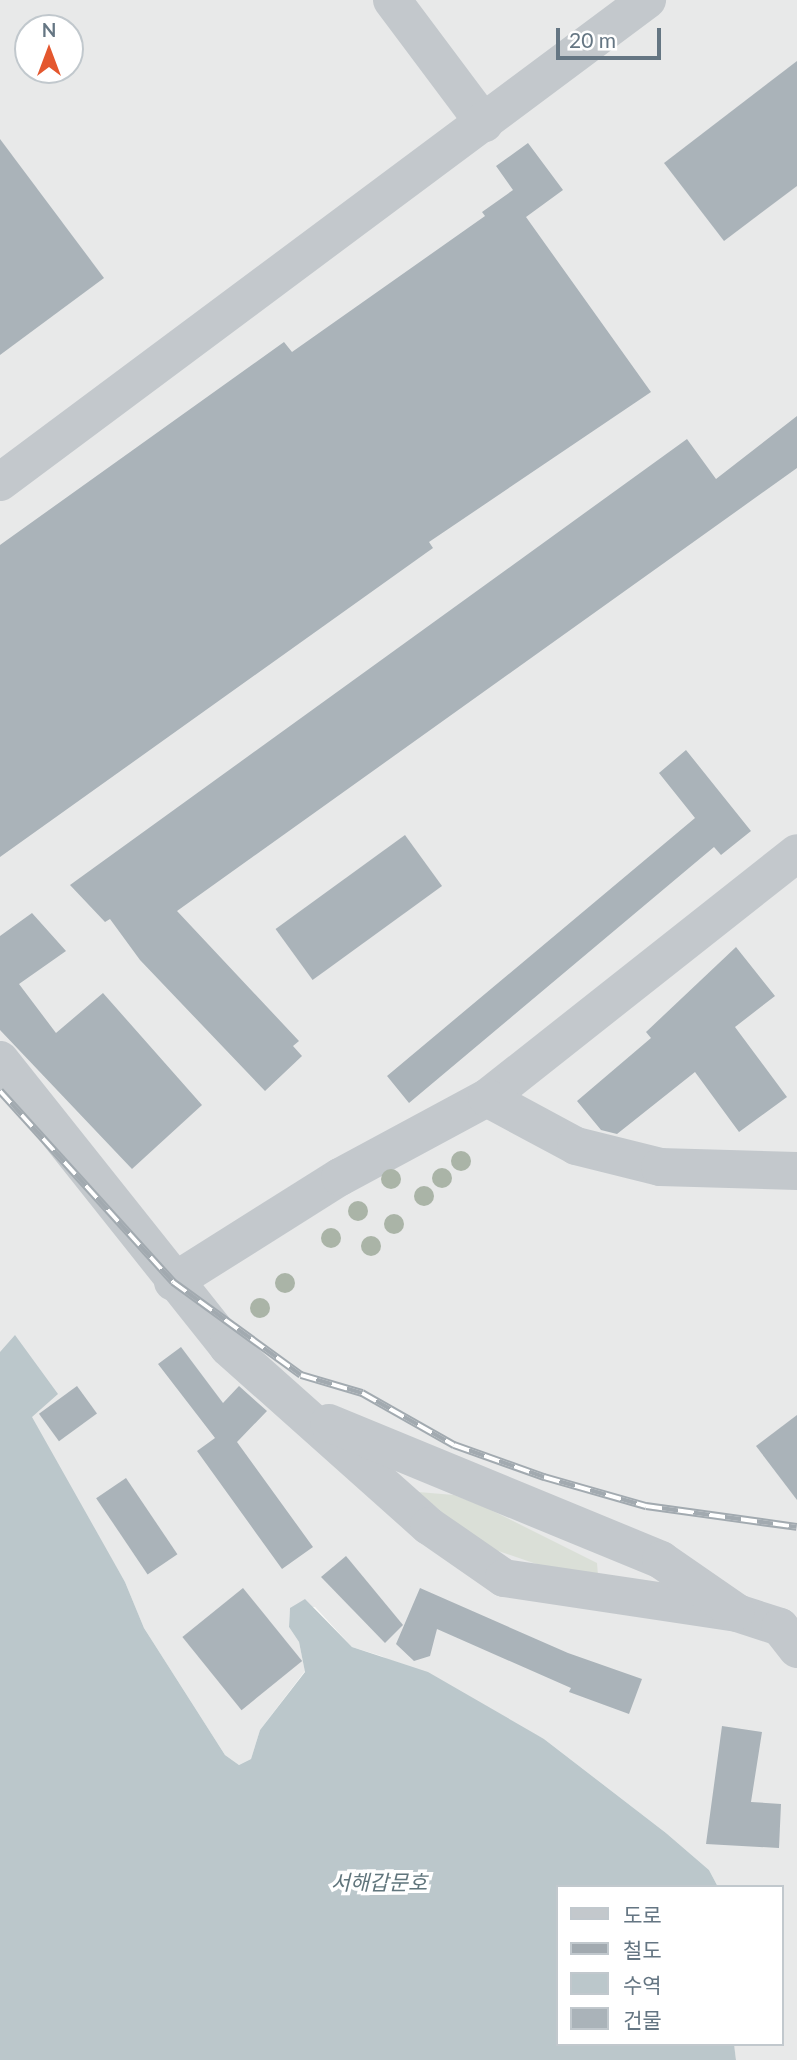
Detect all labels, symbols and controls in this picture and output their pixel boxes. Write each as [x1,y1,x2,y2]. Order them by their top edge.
north arrow [14,14,84,84]
scale bar [559,14,664,58]
text: N [42,18,56,41]
text: 20 m [569,27,616,52]
water label: 서해갑문호 [331,1869,427,1895]
legend [556,1885,783,2046]
text: 도로 [623,1902,662,1927]
text: 철도 [623,1937,662,1962]
text: 수역 [623,1972,662,1997]
text: 건물 [623,2007,662,2032]

